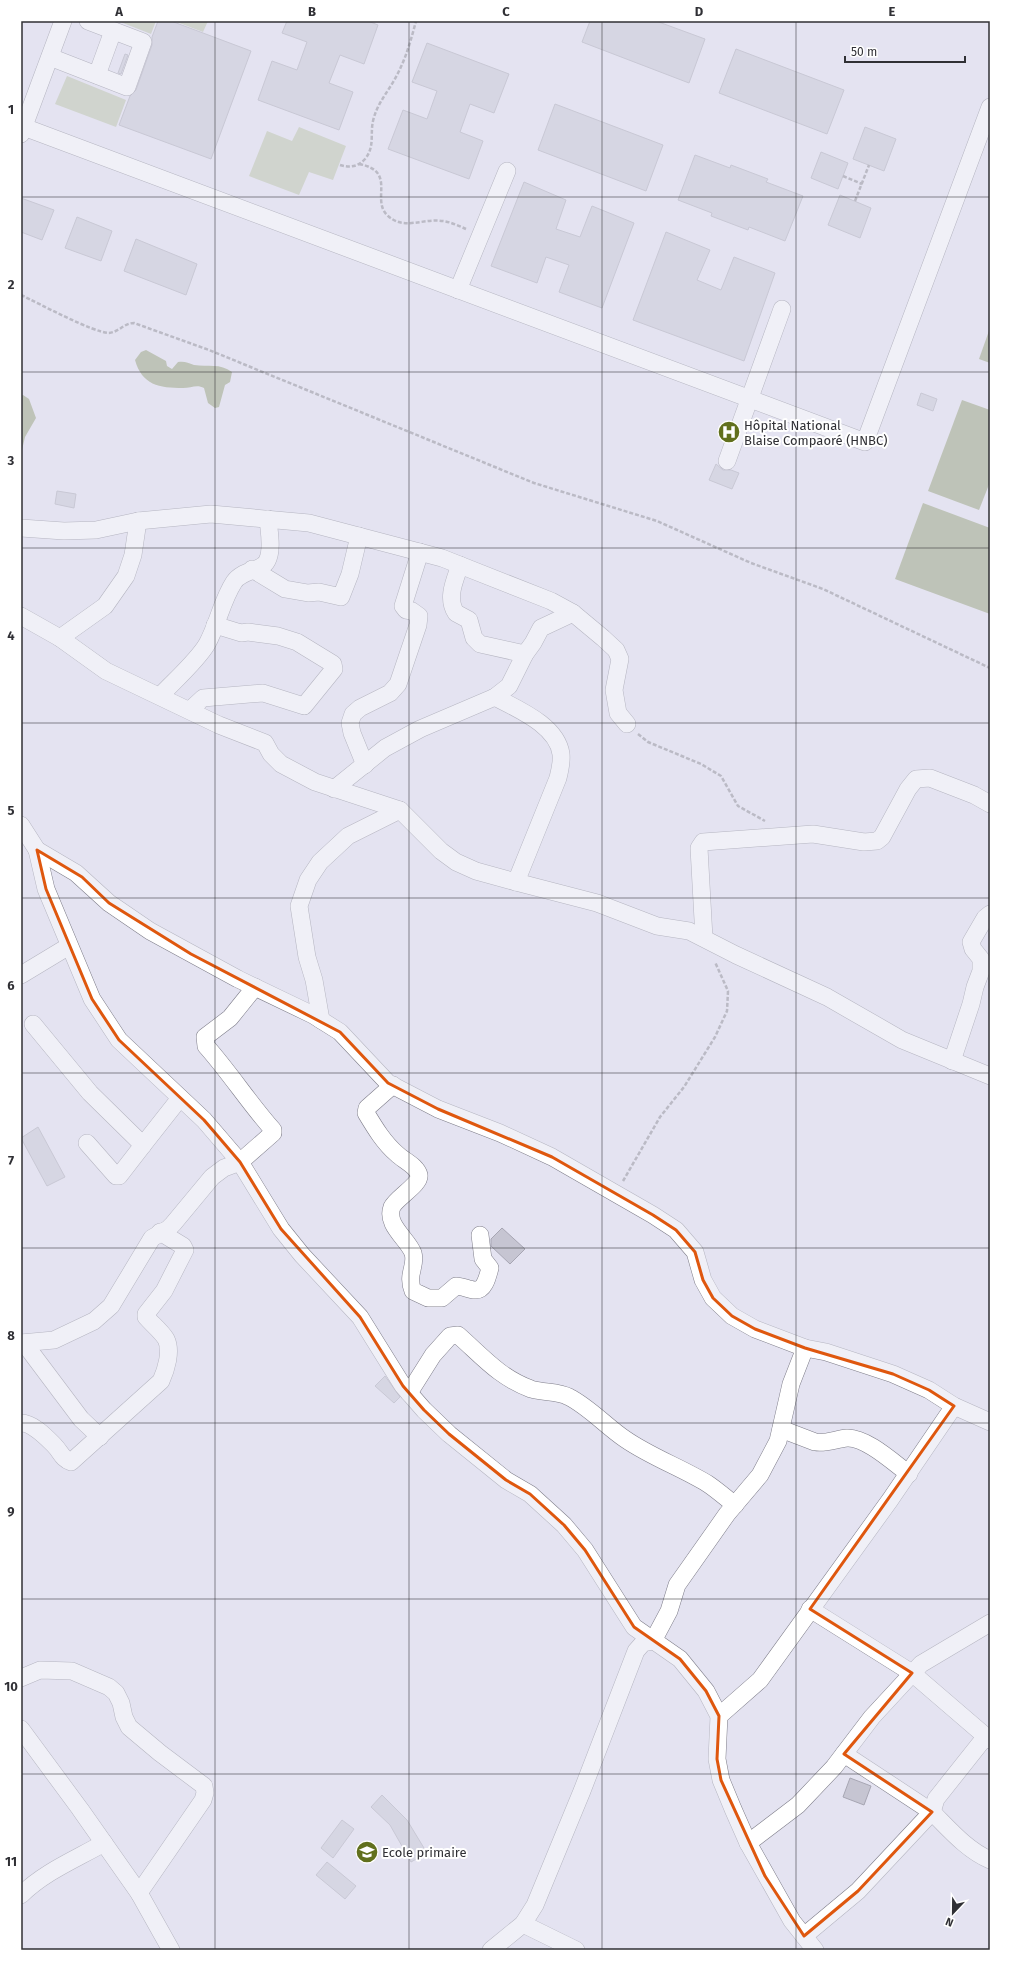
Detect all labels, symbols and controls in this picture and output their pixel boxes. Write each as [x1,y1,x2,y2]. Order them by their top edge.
text: A [114,4,123,19]
text: B [308,4,316,19]
text: C [502,4,510,19]
text: D [695,4,704,19]
text: E [889,4,896,19]
scale bar [845,38,965,64]
text: 50 m [851,45,877,59]
text: 1 [8,102,14,117]
text: 2 [8,277,15,292]
place label: Hôpital National Blaise Compaoré (HNBC) [744,418,887,448]
hospital icon: Hôpital National Blaise Compaoré (HNBC) [716,419,742,445]
text: 3 [7,453,15,468]
text: 4 [7,628,15,643]
text: 5 [8,803,15,818]
text: 6 [7,978,15,993]
text: 7 [8,1153,14,1168]
text: 8 [7,1328,15,1343]
text: 9 [7,1504,15,1519]
text: 10 [4,1679,18,1694]
school or university icon: Ecole primaire [354,1839,380,1865]
place label: Ecole primaire [382,1845,467,1860]
text: 11 [5,1854,17,1869]
north arrow [933,1893,973,1933]
text: N [944,1914,955,1929]

